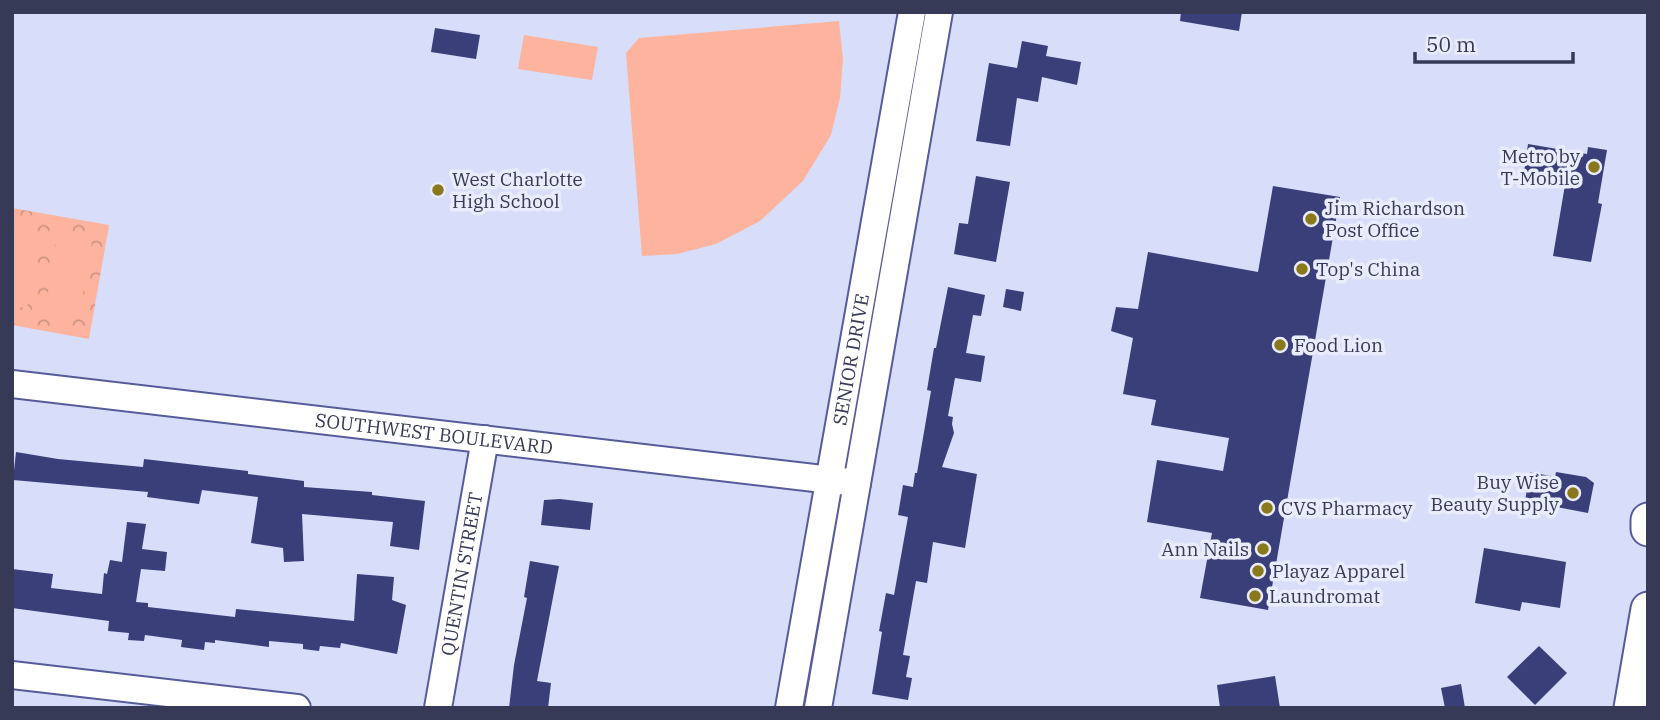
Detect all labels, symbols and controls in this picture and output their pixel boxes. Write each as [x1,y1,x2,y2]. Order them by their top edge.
scale bar [1415,21,1572,65]
text: 50 m [1426,30,1476,58]
place label: Metro by T-Mobile [1501,144,1581,190]
marker: Metro by T-Mobile [1586,159,1602,175]
place label: West Charlotte High School [452,167,583,213]
marker: West Charlotte High School [430,182,446,198]
place label: Jim Richardson Post Office [1325,196,1465,242]
marker: Jim Richardson Post Office [1303,211,1319,227]
place label: Top's China [1316,257,1420,281]
marker: Top's China [1294,261,1310,277]
street label: SENIOR DRIVE [827,292,874,427]
place label: Food Lion [1294,333,1383,357]
marker: Food Lion [1272,337,1288,353]
street label: SOUTHWEST BOULEVARD [314,408,554,459]
place label: Buy Wise Beauty Supply [1431,470,1560,516]
marker: Buy Wise Beauty Supply [1565,485,1581,501]
street label: QUENTIN STREET [435,490,487,658]
place label: CVS Pharmacy [1281,496,1413,520]
marker: CVS Pharmacy [1259,500,1275,516]
place label: Ann Nails [1161,537,1249,561]
marker: Ann Nails [1255,541,1271,557]
place label: Playaz Apparel [1272,559,1405,583]
marker: Playaz Apparel [1250,563,1266,579]
place label: Laundromat [1269,584,1380,608]
marker: Laundromat [1247,588,1263,604]

